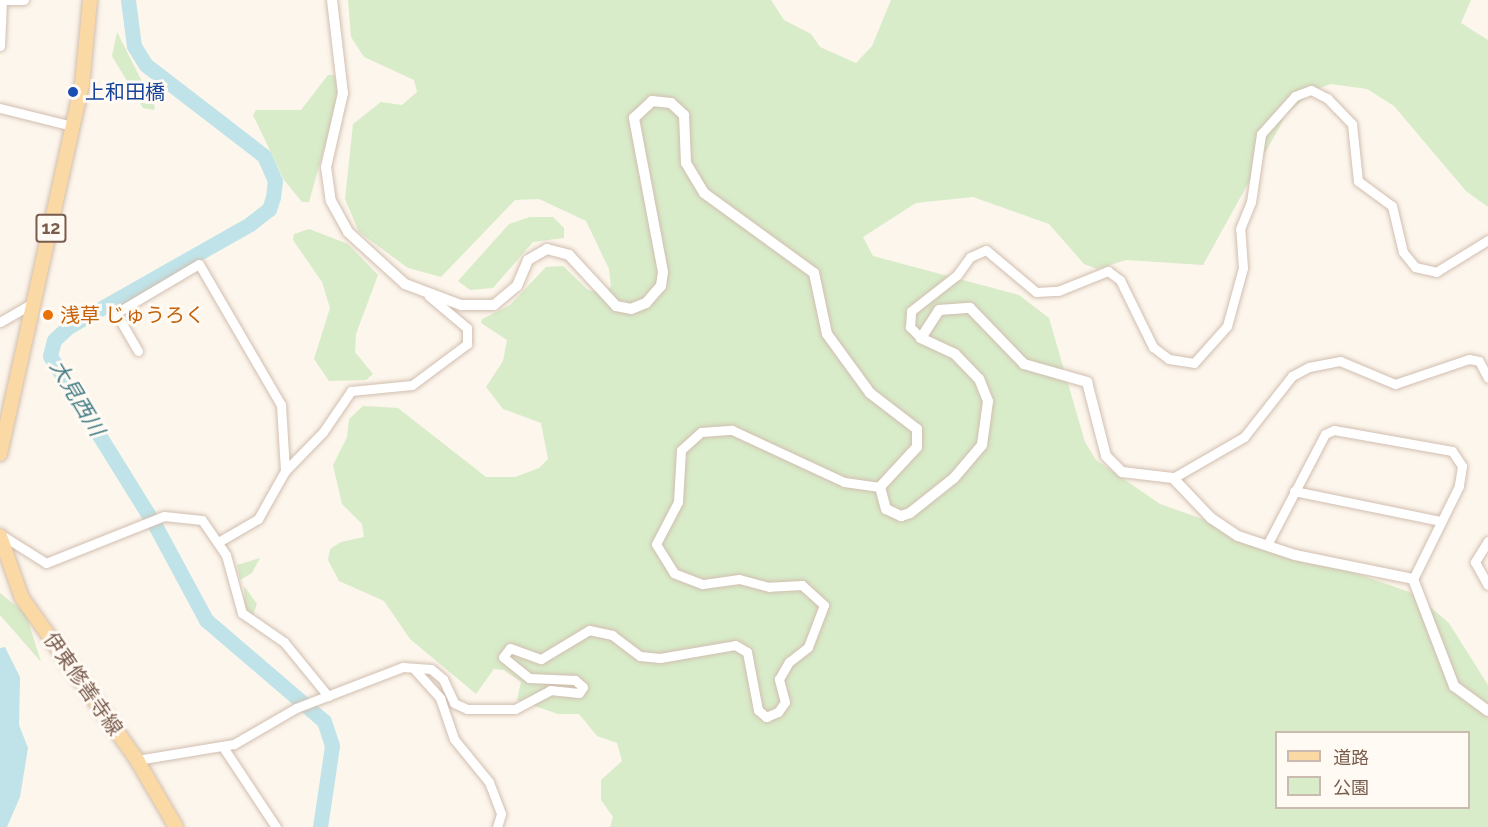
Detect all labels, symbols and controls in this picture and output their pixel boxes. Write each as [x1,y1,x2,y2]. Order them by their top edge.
place label: 上和田橋 [85,80,165,104]
marker: 上和田橋 [66,85,80,99]
road number: 12 [34,213,68,243]
place label: 浅草 じゅうろく [60,303,205,327]
marker: 浅草 じゅうろく [41,308,55,322]
water label: 大見西川 [45,356,109,440]
street label: 伊東修善寺線 [39,628,127,740]
legend [1275,731,1470,809]
text: 道路 [1333,747,1369,768]
text: 公園 [1333,777,1369,798]

